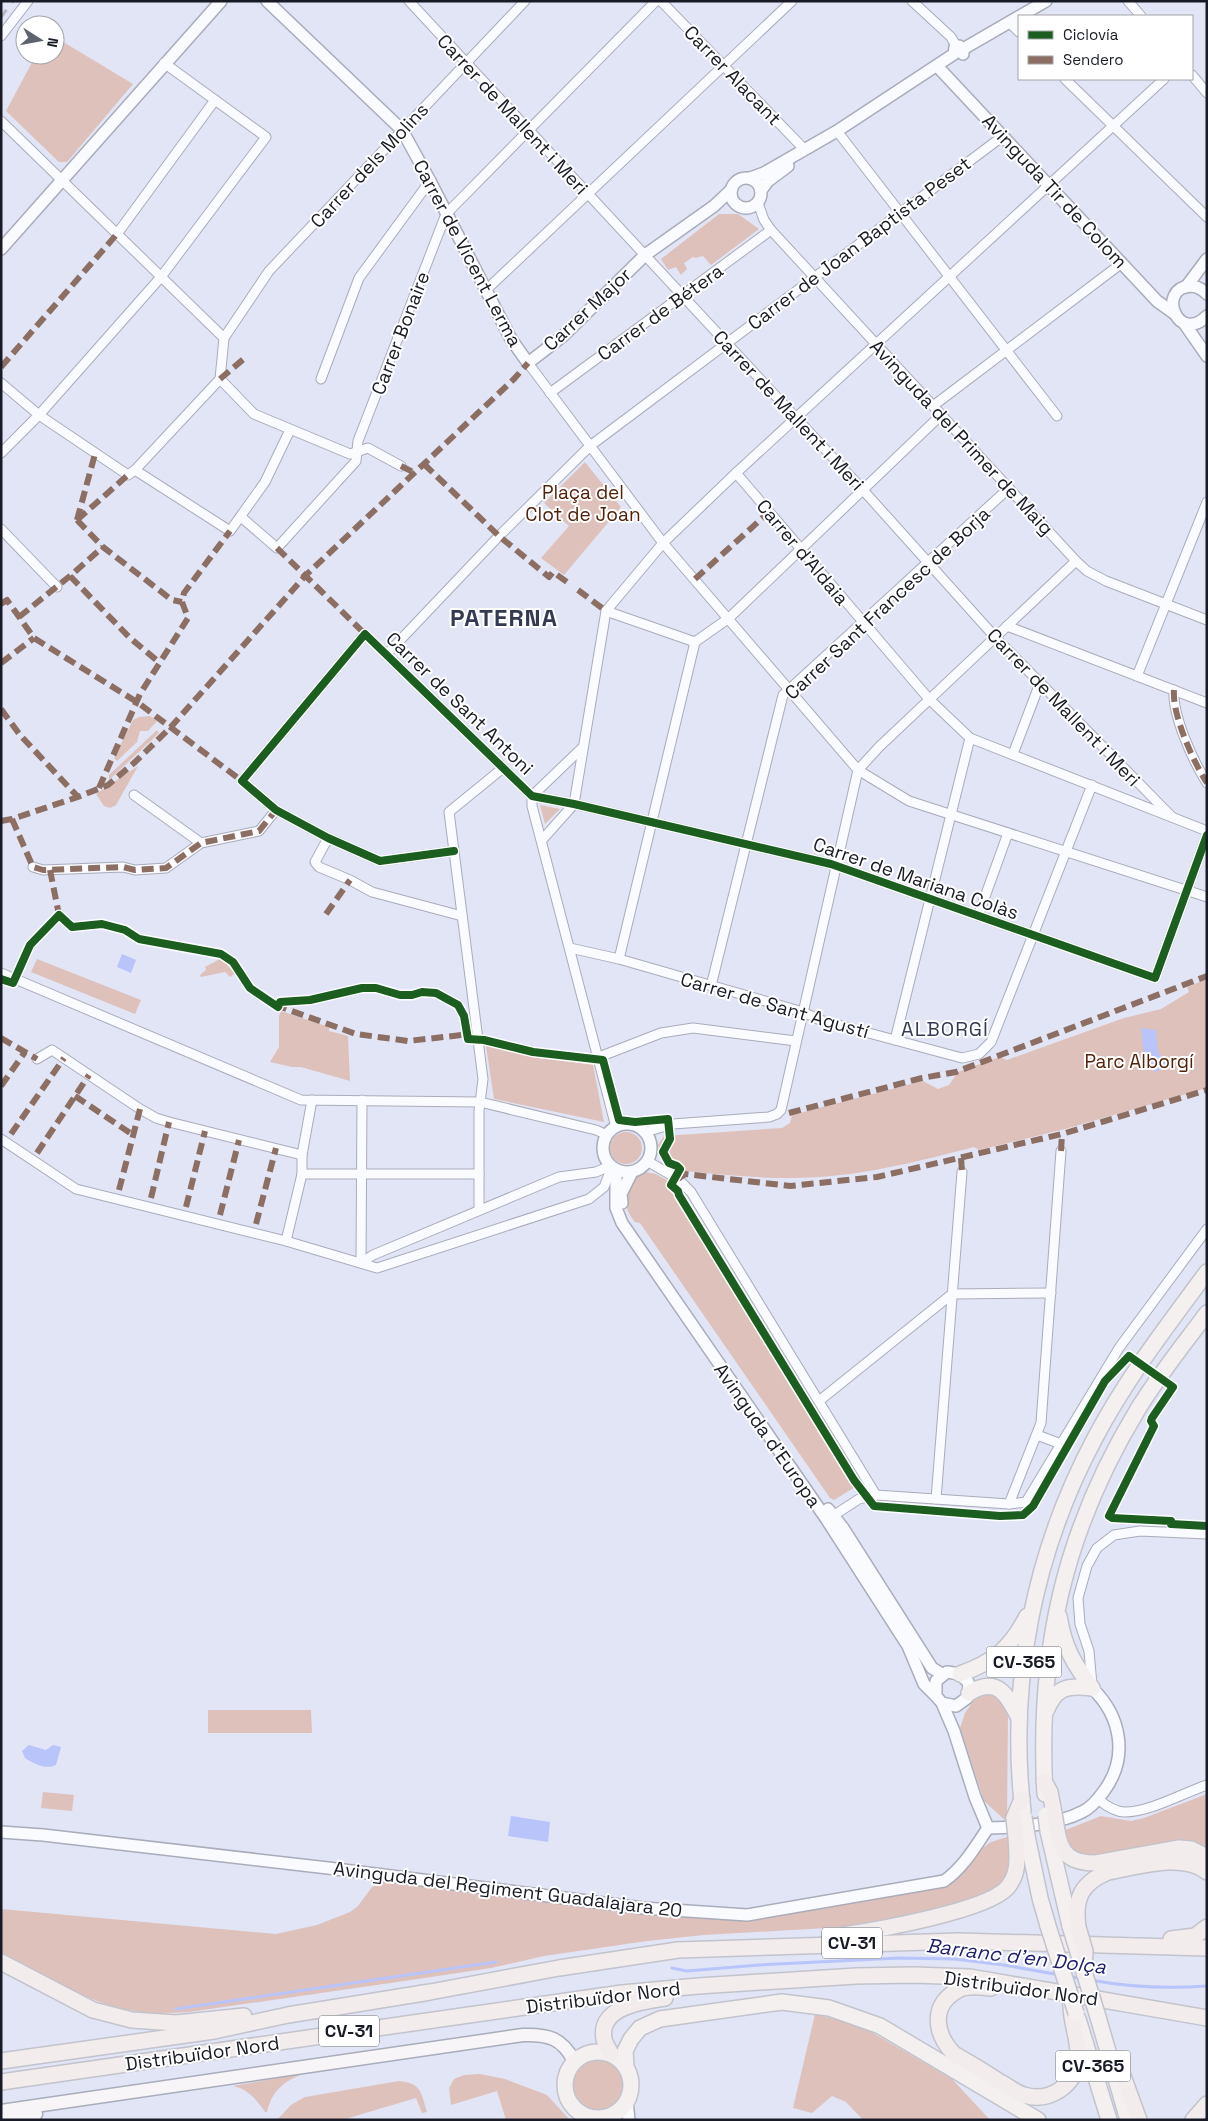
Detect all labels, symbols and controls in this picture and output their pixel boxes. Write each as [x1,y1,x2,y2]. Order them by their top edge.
north arrow [15,15,65,65]
legend [1018,15,1193,80]
street label: Carrer Alacant [679,20,787,131]
text: Ciclovía [1063,25,1119,44]
street label: Carrer de Mallent i Meri [432,29,594,200]
text: N [43,36,62,49]
text: Sendero [1063,50,1123,69]
street label: Carrer dels Molins [305,97,434,233]
street label: Avinguda Tir de Colom [977,109,1133,274]
street label: Carrer de Joan Baptista Peset [742,151,976,336]
street label: Carrer de Vicent Lerma [408,155,528,351]
street label: Carrer de Bétera [592,258,728,366]
street label: Carrer Major [538,262,637,356]
street label: Carrer Bonaire [366,268,435,398]
street label: Carrer de Mallent i Meri [708,325,870,496]
street label: Avinguda del Primer de Maig [864,334,1059,540]
park label: Plaça del Clot de Joan [525,480,641,527]
street label: Carrer d'Aldaia [751,494,854,611]
street label: Carrer Sant Francesc de Borja [779,501,995,705]
district label: PATERNA [450,602,558,633]
street label: Carrer de Mallent i Meri [981,623,1146,792]
street label: Carrer de Sant Antoni [381,626,539,780]
street label: Carrer de Mariana Colàs [810,832,1022,925]
street label: Carrer de Sant Agustí [678,967,872,1044]
district label: ALBORGÍ [901,1016,989,1042]
park label: Parc Alborgí [1084,1049,1194,1074]
street label: Avinguda d'Europa [708,1358,827,1513]
road number: CV-365 [986,1646,1062,1678]
street label: Avinguda del Regiment Guadalajara 20 [332,1856,684,1923]
road number: CV-31 [822,1928,882,1959]
water label: Barranc d'en Dolça [925,1932,1108,1980]
street label: Distribuïdor Nord [942,1965,1100,2012]
street label: Distribuïdor Nord [524,1976,682,2019]
road number: CV-31 [319,2015,379,2046]
street label: Distribuïdor Nord [123,2030,281,2077]
road number: CV-365 [1056,2050,1130,2082]

